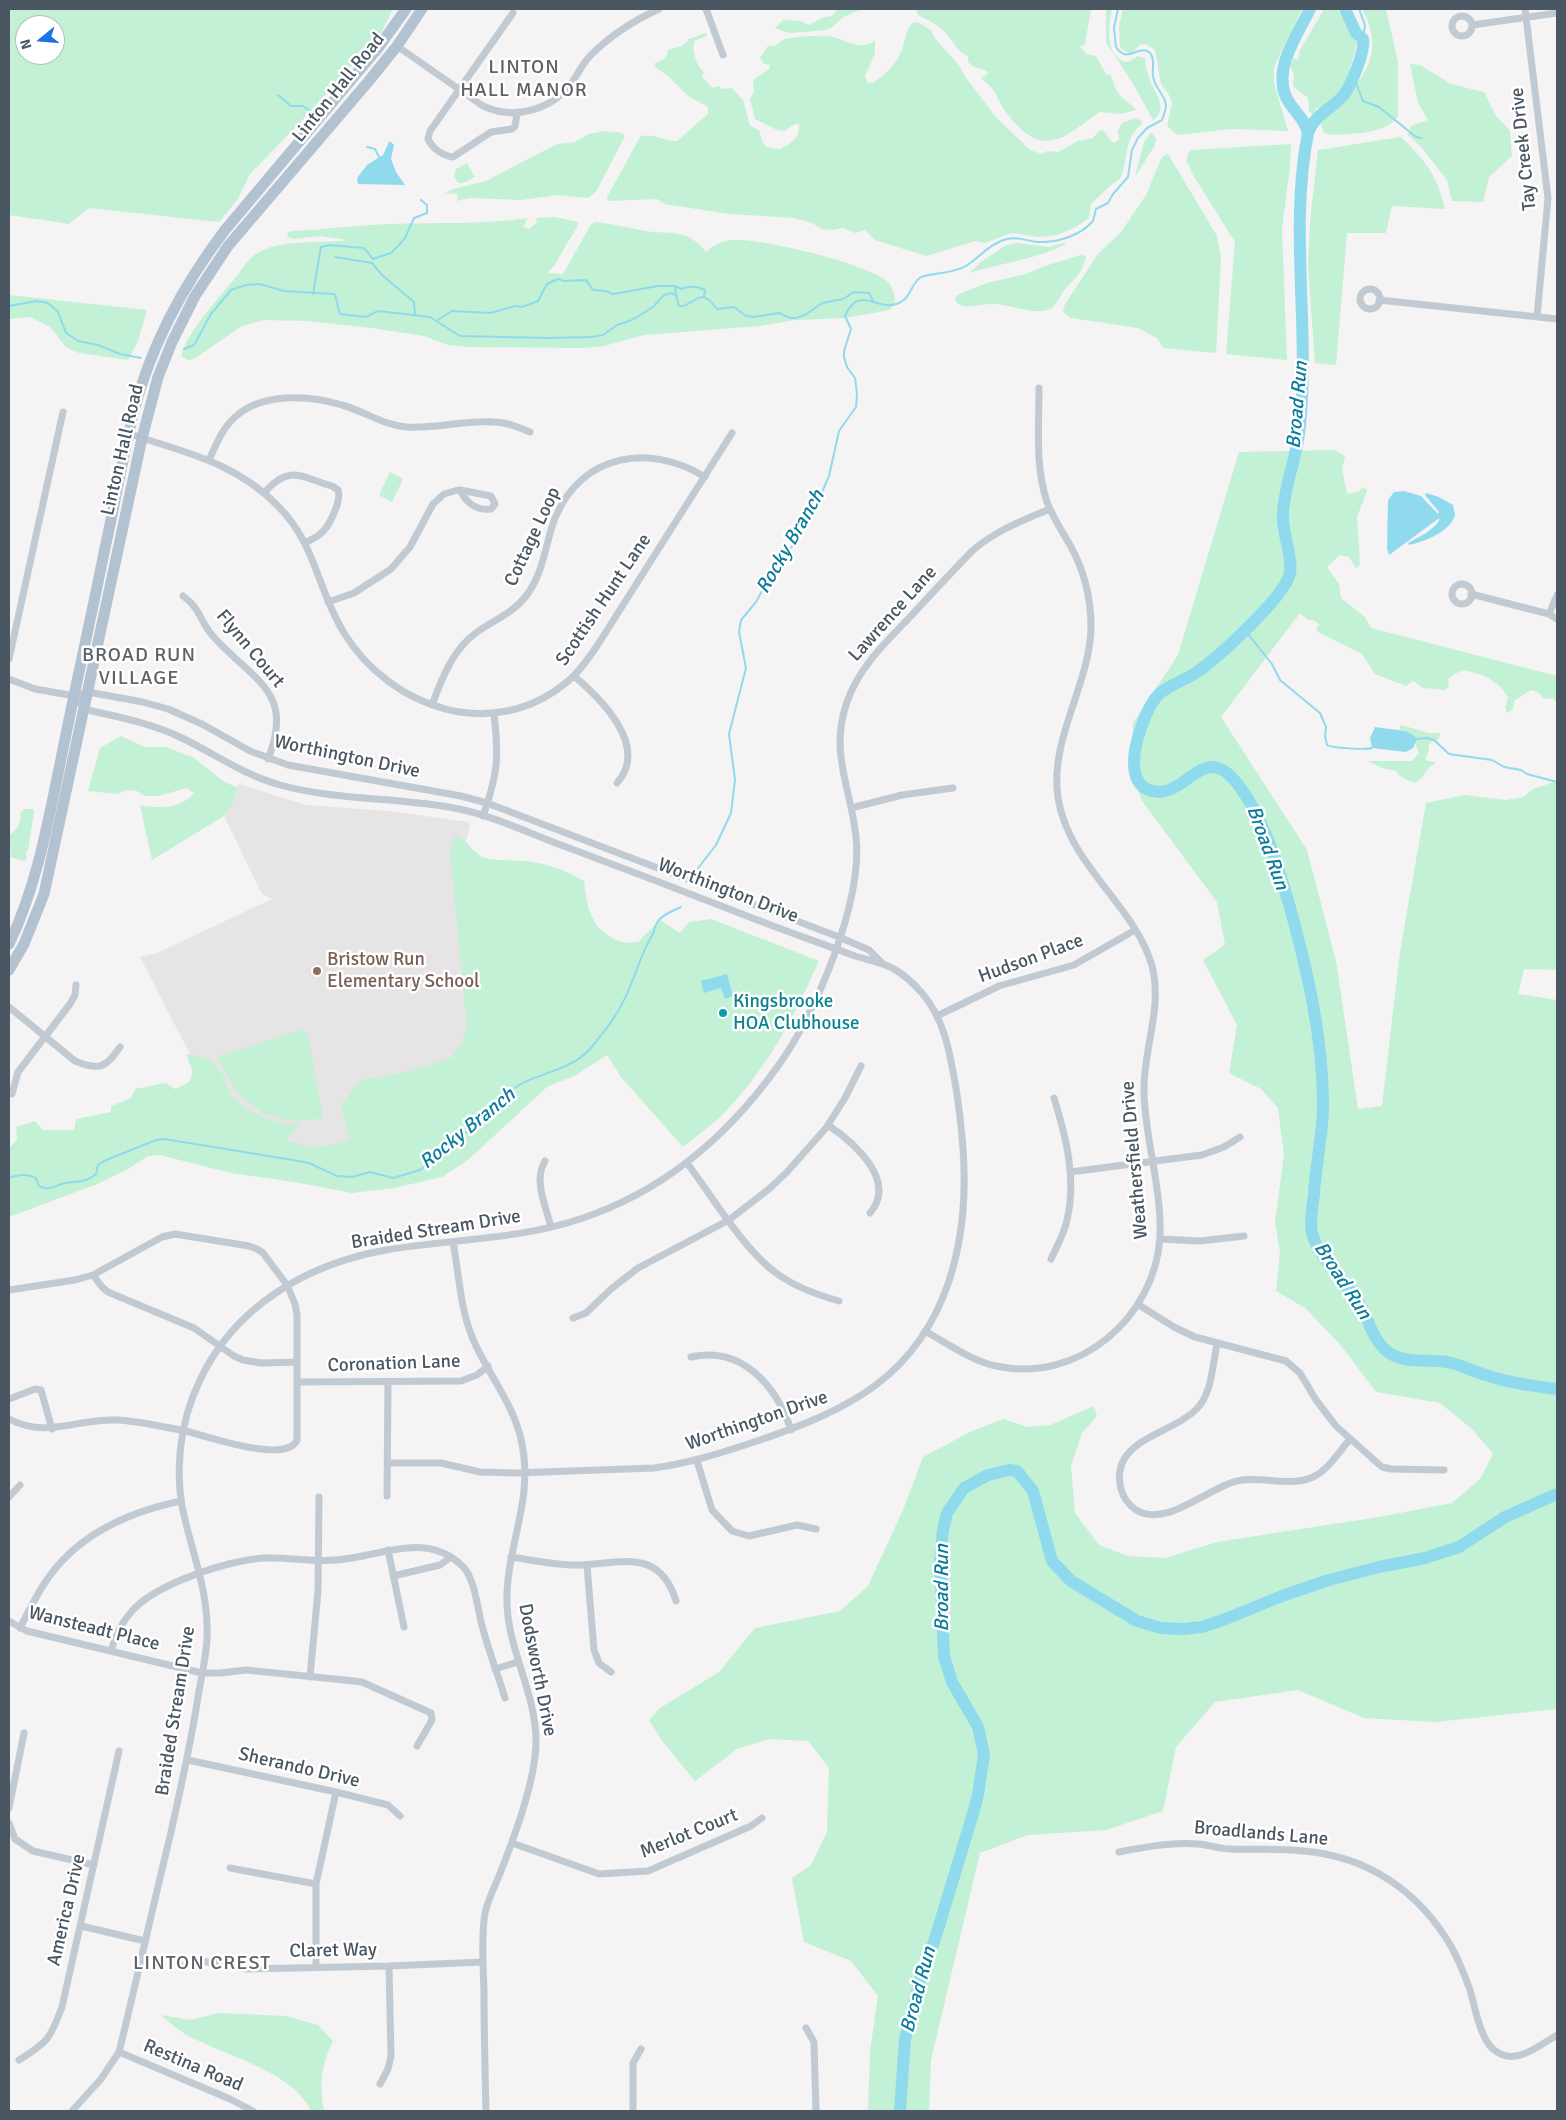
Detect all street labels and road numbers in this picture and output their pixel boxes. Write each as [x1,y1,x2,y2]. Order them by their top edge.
street label: Linton Hall Road [288,29,390,147]
street label: Tay Creek Drive [1506,86,1542,212]
street label: Linton Hall Road [97,382,149,518]
street label: Cottage Loop [500,484,566,590]
street label: Scottish Hunt Lane [551,530,657,670]
street label: Lawrence Lane [844,561,942,667]
street label: Flynn Court [211,605,289,693]
street label: Worthington Drive [272,730,422,784]
street label: Worthington Drive [655,854,801,928]
street label: Hudson Place [975,929,1087,989]
street label: Weathersfield Drive [1117,1080,1153,1240]
street label: Braided Stream Drive [350,1205,522,1255]
street label: Coronation Lane [327,1350,461,1378]
street label: Worthington Drive [683,1386,831,1456]
street label: Wansteadt Place [26,1602,162,1656]
street label: Dodsworth Drive [513,1602,561,1738]
street label: Braided Stream Drive [151,1625,201,1797]
street label: Sherando Drive [236,1743,362,1793]
street label: Merlot Court [637,1804,741,1864]
street label: Broadlands Lane [1193,1817,1329,1851]
street label: America Drive [43,1852,91,1968]
street label: Claret Way [289,1939,377,1963]
street label: Restina Road [140,2035,246,2097]

